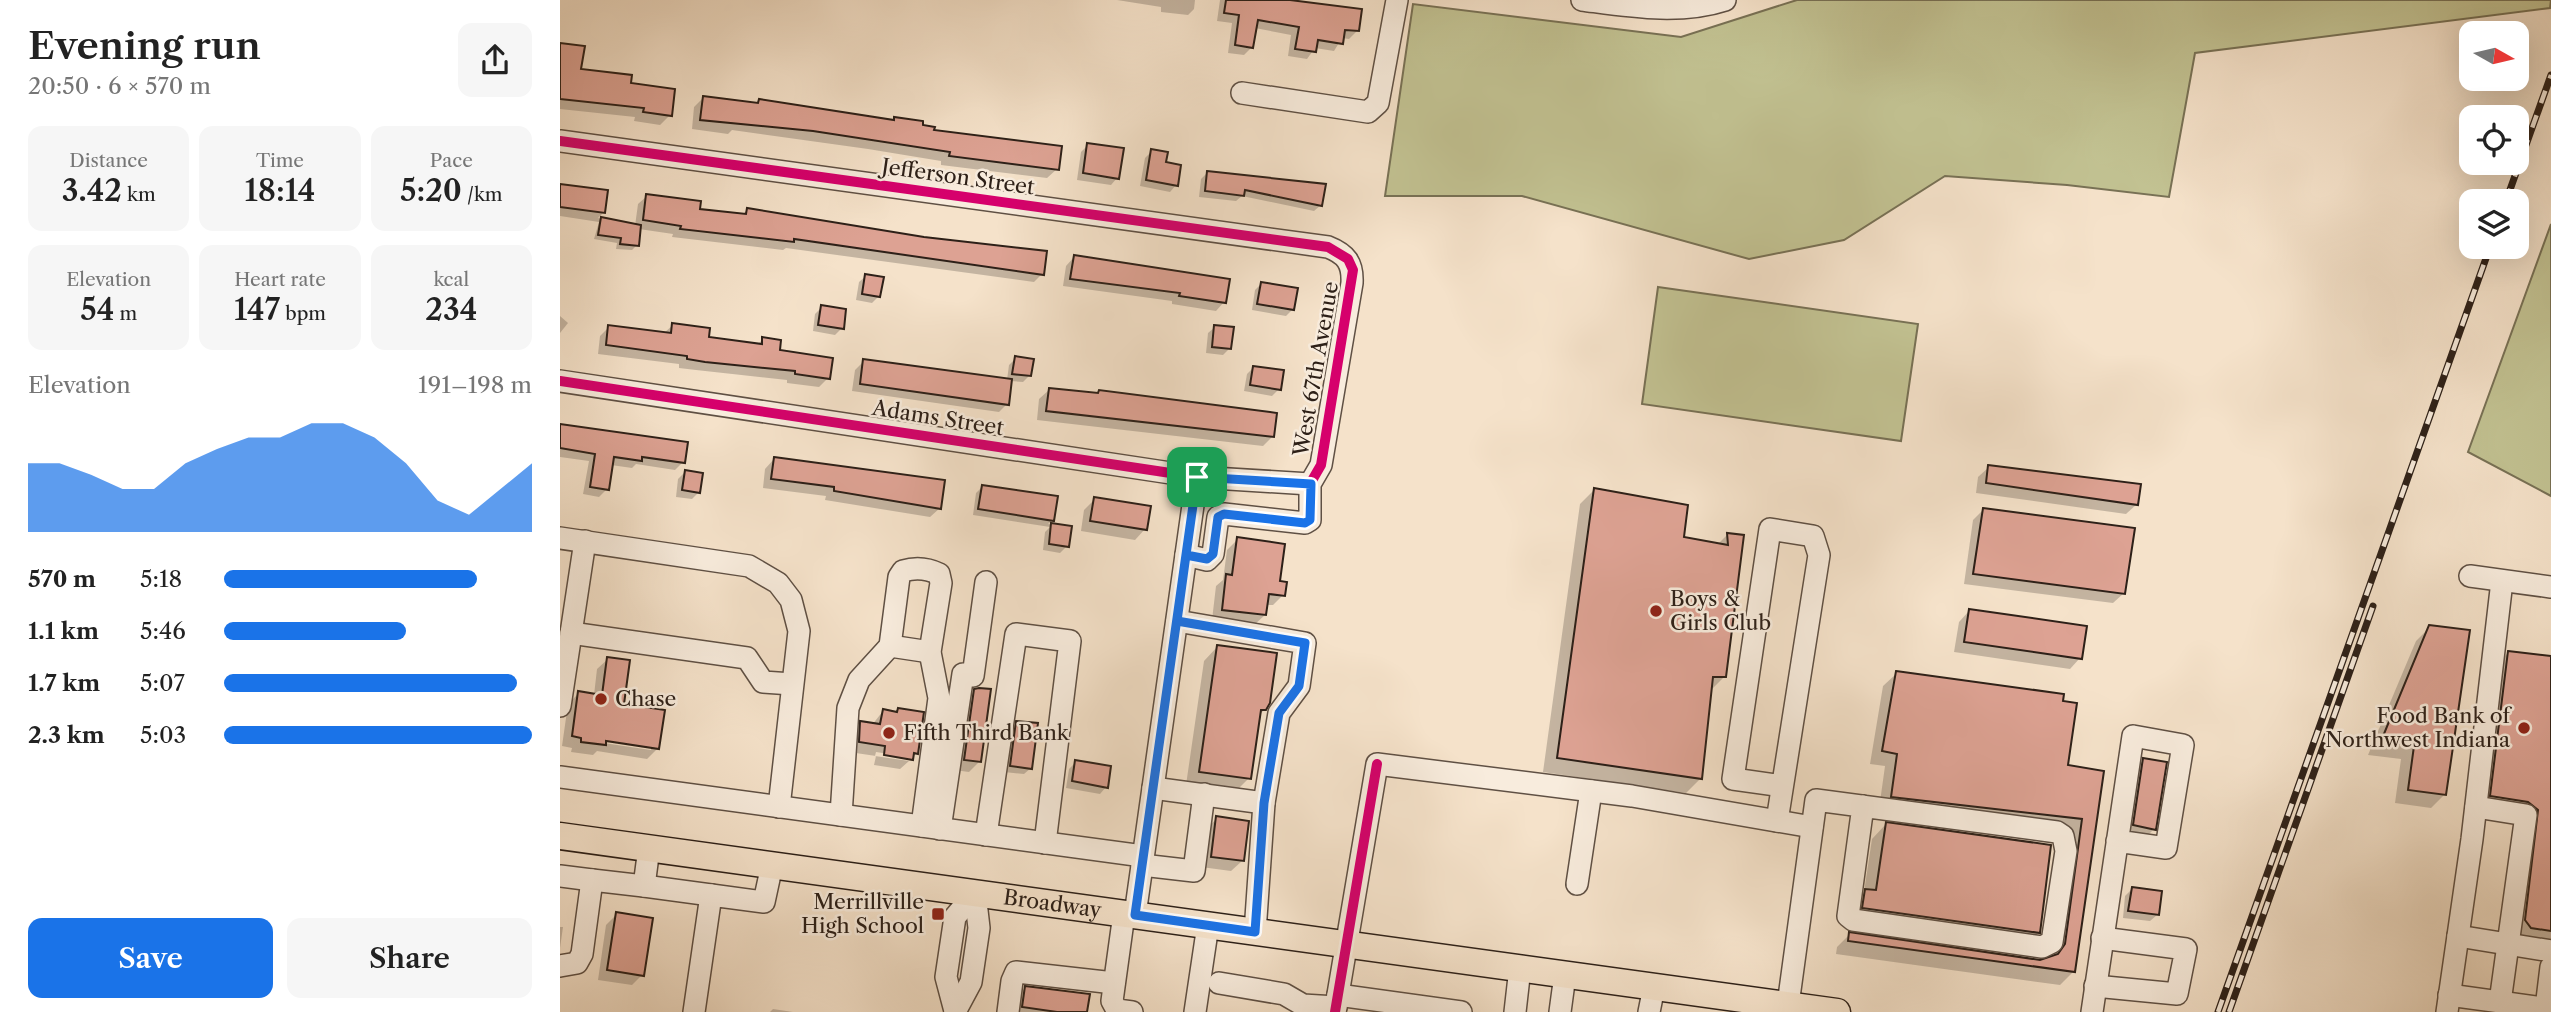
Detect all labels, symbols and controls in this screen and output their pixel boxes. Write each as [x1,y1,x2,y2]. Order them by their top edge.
north arrow [2459,21,2529,91]
map controls [2459,21,2529,259]
text: Evening run [28,22,261,69]
button: share [458,23,532,97]
text: 20:50 · 6 × 570 m [28,72,211,100]
button: locate [2459,105,2529,175]
text: Distance [69,149,148,172]
text: Time [256,149,304,172]
text: Pace [430,149,473,172]
street label: Jefferson Street [877,153,1037,200]
text: 3.42 [62,172,122,209]
text: 18:14 [244,172,316,209]
text: 5:20 [400,172,462,209]
text: km [122,183,156,206]
text: /km [462,183,503,206]
button: layers [2459,189,2529,259]
text: Elevation [66,268,151,291]
text: Heart rate [234,268,326,291]
text: kcal [433,268,469,291]
street label: West 67th Avenue [1288,279,1343,459]
text: 54 [80,291,114,328]
text: 147 [234,291,280,328]
text: 234 [425,291,477,328]
text: m [114,302,137,325]
text: bpm [280,302,326,325]
text: Elevation [28,371,131,399]
text: 191–198 m [418,371,532,399]
street label: Adams Street [869,395,1006,440]
pin [1167,447,1227,507]
icon: arrive [1178,458,1216,496]
text: 570 m [28,565,96,593]
text: 5:18 [140,565,182,593]
place label: Boys & Girls Club [1670,586,1771,635]
marker: Boys & Girls Club [1648,603,1664,619]
text: 1.1 km [28,617,99,645]
text: 5:46 [140,617,186,645]
text: 1.7 km [28,669,100,697]
text: 5:07 [140,669,185,697]
place label: Chase [615,686,676,711]
marker: Chase [593,691,609,707]
place label: Food Bank of Northwest Indiana [2325,703,2512,752]
place label: Fifth Third Bank [903,720,1070,745]
marker: Food Bank of Northwest Indiana [2516,720,2532,736]
text: 2.3 km [28,721,105,749]
text: 5:03 [140,721,186,749]
marker: Fifth Third Bank [881,725,897,741]
street label: Broadway [1002,884,1103,923]
place label: Merrillville High School [801,889,924,938]
marker: Merrillville High School [930,906,946,922]
button: Save [28,918,273,998]
button: Share [287,918,532,998]

